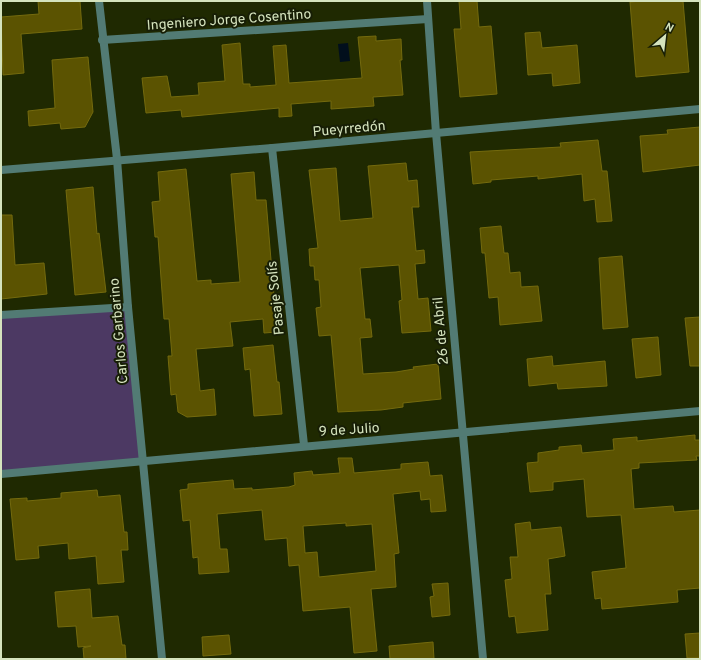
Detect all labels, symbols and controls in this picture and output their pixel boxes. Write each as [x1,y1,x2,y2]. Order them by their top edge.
street label: Ingeniero Jorge Cosentino [146,6,312,35]
north arrow [645,16,685,56]
text: N [662,20,676,36]
street label: Pueyrredón [312,118,386,141]
street label: Pasaje Solís [264,260,289,336]
street label: Carlos Garbarino [106,277,133,385]
street label: 26 de Abril [430,296,453,366]
street label: 9 de Julio [318,420,380,441]

